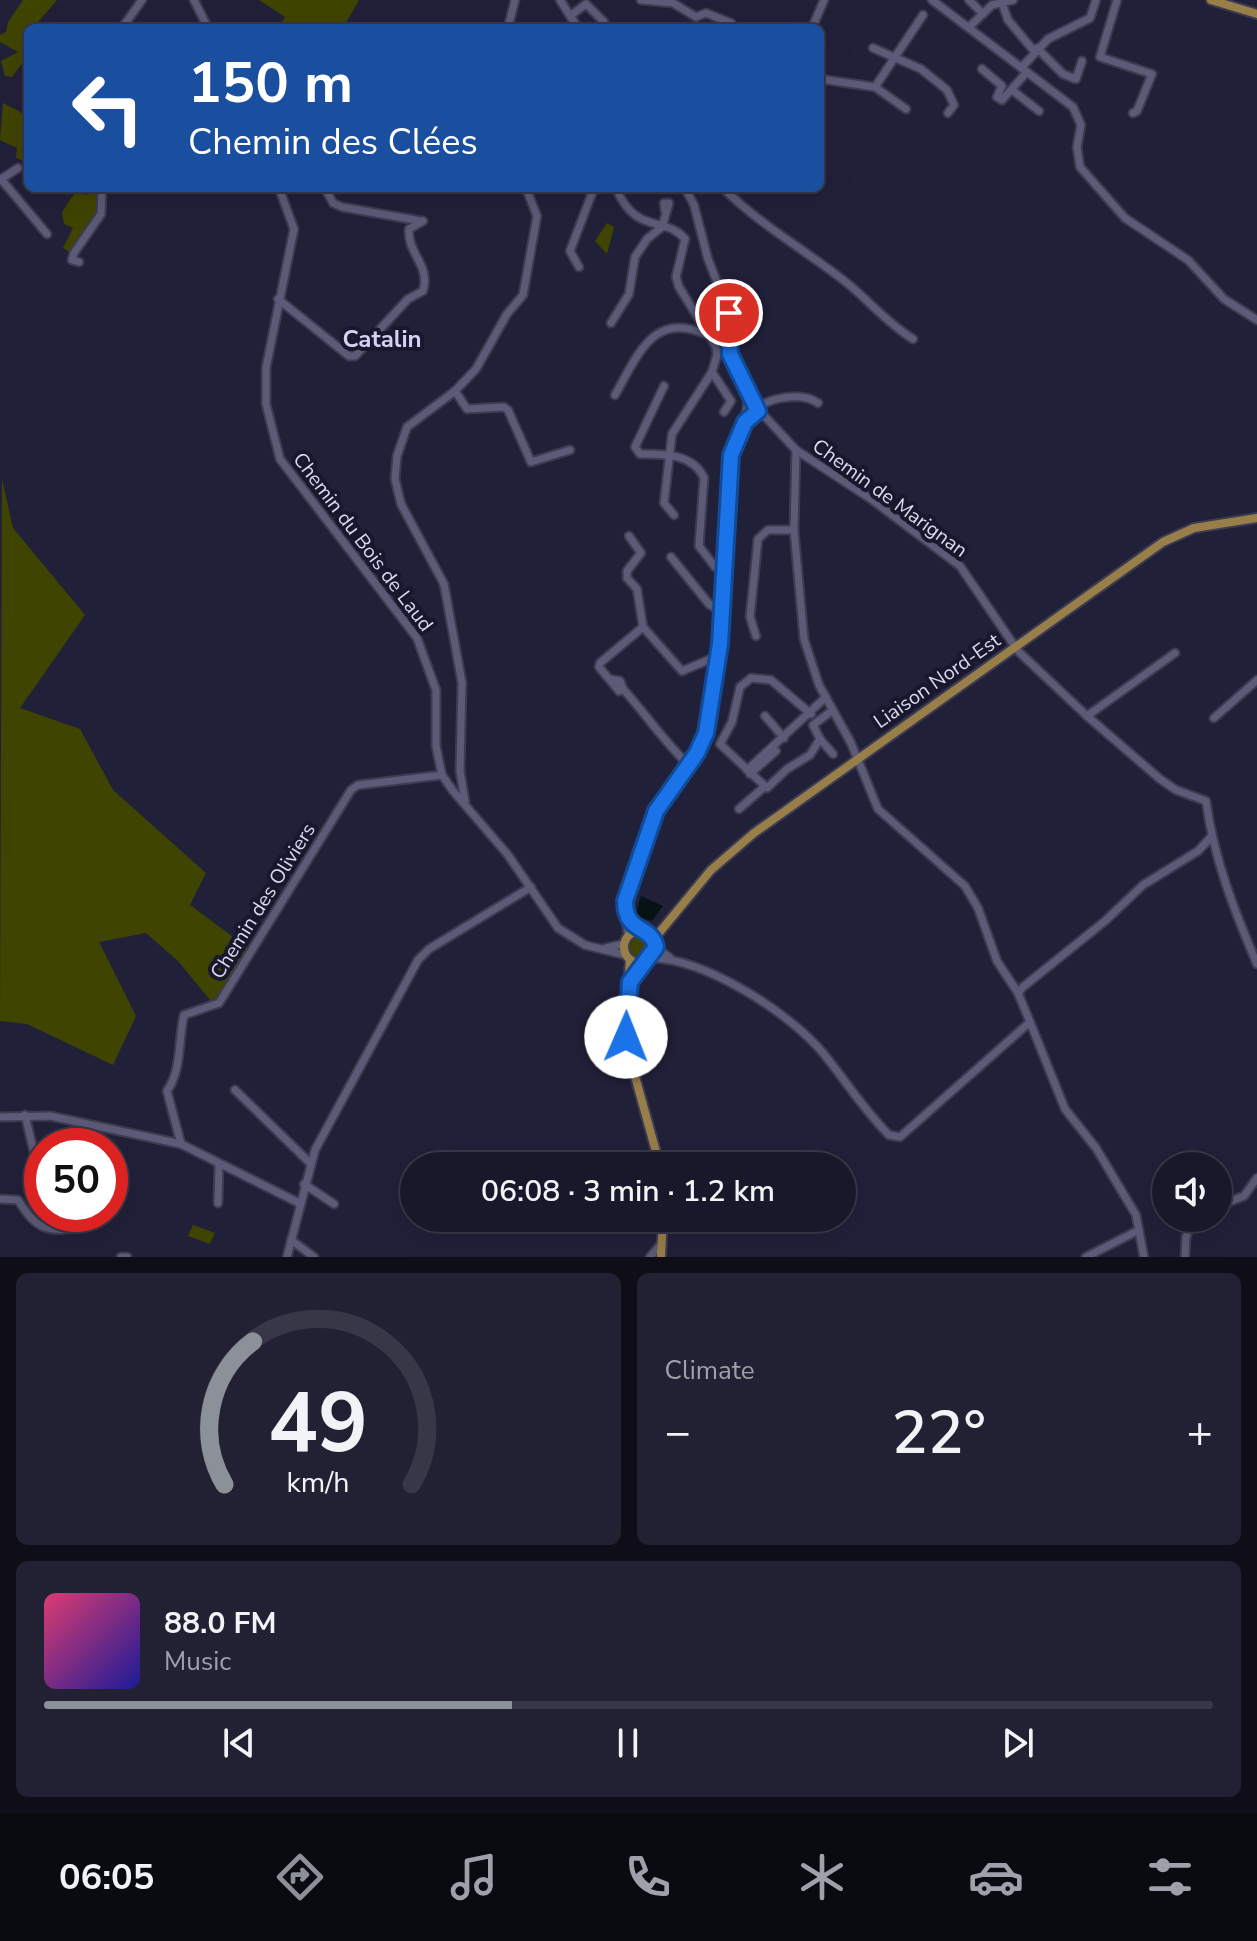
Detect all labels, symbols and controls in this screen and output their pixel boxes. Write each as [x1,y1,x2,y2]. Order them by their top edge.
text: 150 m [188,45,353,122]
icon: left [56,56,160,160]
text: Chemin des Clées [188,118,478,167]
pin [695,279,763,347]
icon: arrive [707,291,751,335]
district label: Catalin [342,323,422,355]
street label: Chemin de Marignan [807,433,973,563]
street label: Chemin du Bois de Laud [287,447,439,637]
street label: Liaison Nord-Est [868,627,1007,735]
street label: Chemin des Oliviers [204,818,322,984]
position arrow [584,995,668,1079]
speed limit sign: 50 [24,1128,128,1232]
map controls [1152,1152,1232,1232]
button: sound [1152,1152,1232,1232]
text: 06:08 · 3 min · 1.2 km [481,1171,775,1212]
text: Climate [665,1353,755,1388]
text: 49 [268,1367,368,1480]
text: 22° [892,1392,986,1474]
text: − [665,1403,691,1463]
text: + [1187,1403,1213,1463]
text: km/h [287,1463,350,1502]
text: 88.0 FM [164,1603,276,1644]
text: Music [164,1644,231,1679]
icon: previous [217,1721,261,1765]
icon: pause [606,1721,650,1765]
icon: next [996,1721,1040,1765]
icon: directions [272,1849,328,1905]
icon: music [446,1849,502,1905]
icon: phone [620,1849,676,1905]
icon: climate [794,1849,850,1905]
icon: car [968,1849,1024,1905]
icon: filters [1142,1849,1198,1905]
text: 06:05 [59,1853,154,1902]

